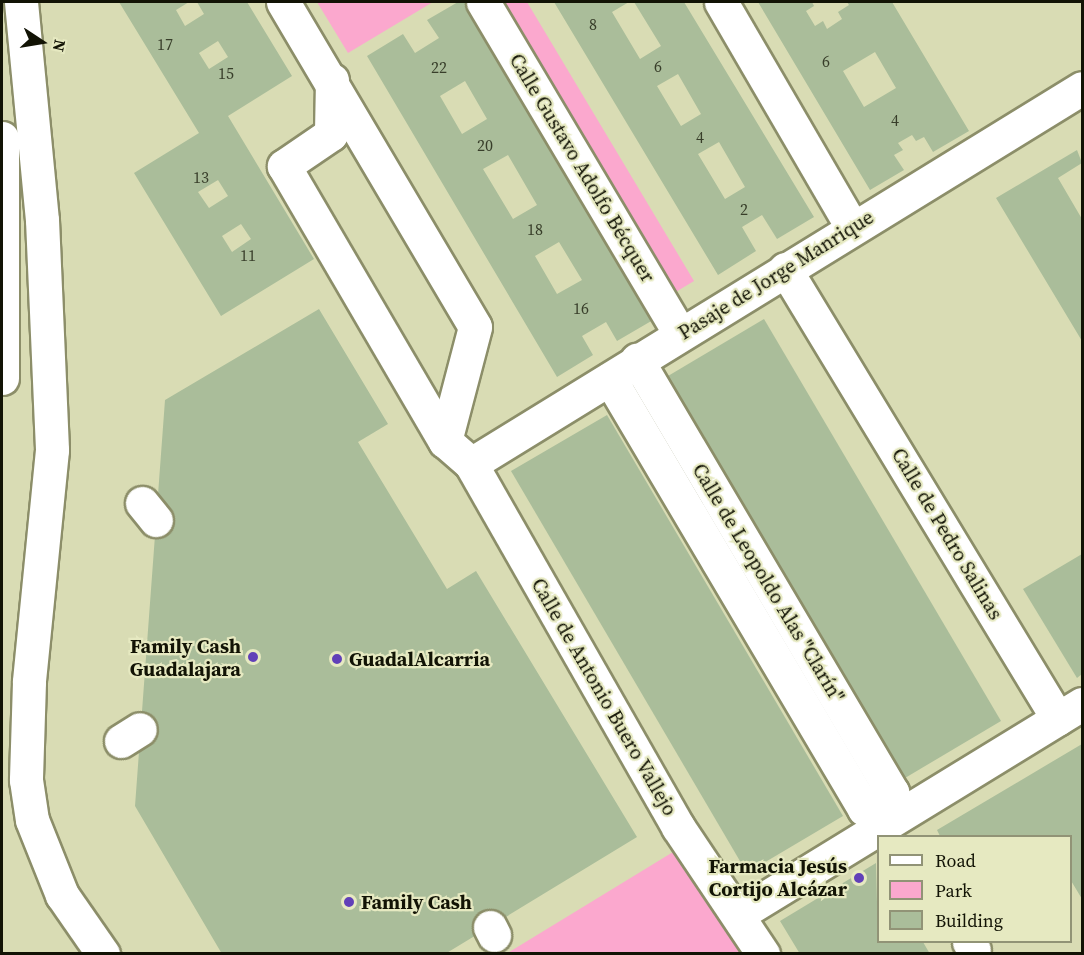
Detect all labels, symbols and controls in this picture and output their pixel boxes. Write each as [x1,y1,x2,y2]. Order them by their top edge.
north arrow [12,12,72,72]
house number: 8 [589,14,597,34]
house number: 17 [157,34,173,54]
text: N [48,38,72,54]
street label: Calle Gustavo Adolfo Bécquer [504,49,660,287]
house number: 6 [822,51,830,71]
house number: 6 [654,56,662,76]
house number: 22 [431,57,447,77]
house number: 15 [218,63,234,83]
house number: 4 [891,110,899,130]
house number: 4 [696,127,704,147]
house number: 20 [477,135,493,155]
house number: 13 [193,167,209,187]
house number: 2 [740,199,748,219]
street label: Pasaje de Jorge Manrique [674,205,878,345]
house number: 18 [527,219,543,239]
house number: 11 [240,245,256,265]
house number: 16 [573,298,589,318]
street label: Calle de Pedro Salinas [886,444,1008,624]
street label: Calle de Leopoldo Alas "Clarín" [687,459,849,707]
street label: Calle de Antonio Buero Vallejo [526,574,682,820]
place label: Family Cash Guadalajara [130,634,241,681]
place label: GuadalAlcarria [349,647,490,671]
marker: Family Cash Guadalajara [246,650,260,664]
marker: GuadalAlcarria [330,652,344,666]
legend [877,835,1072,943]
text: Road [935,848,976,873]
place label: Farmacia Jesús Cortijo Alcázar [708,855,847,902]
marker: Farmacia Jesús Cortijo Alcázar [852,871,866,885]
text: Park [935,878,972,903]
place label: Family Cash [361,890,472,914]
marker: Family Cash [342,895,356,909]
text: Building [935,908,1003,933]

